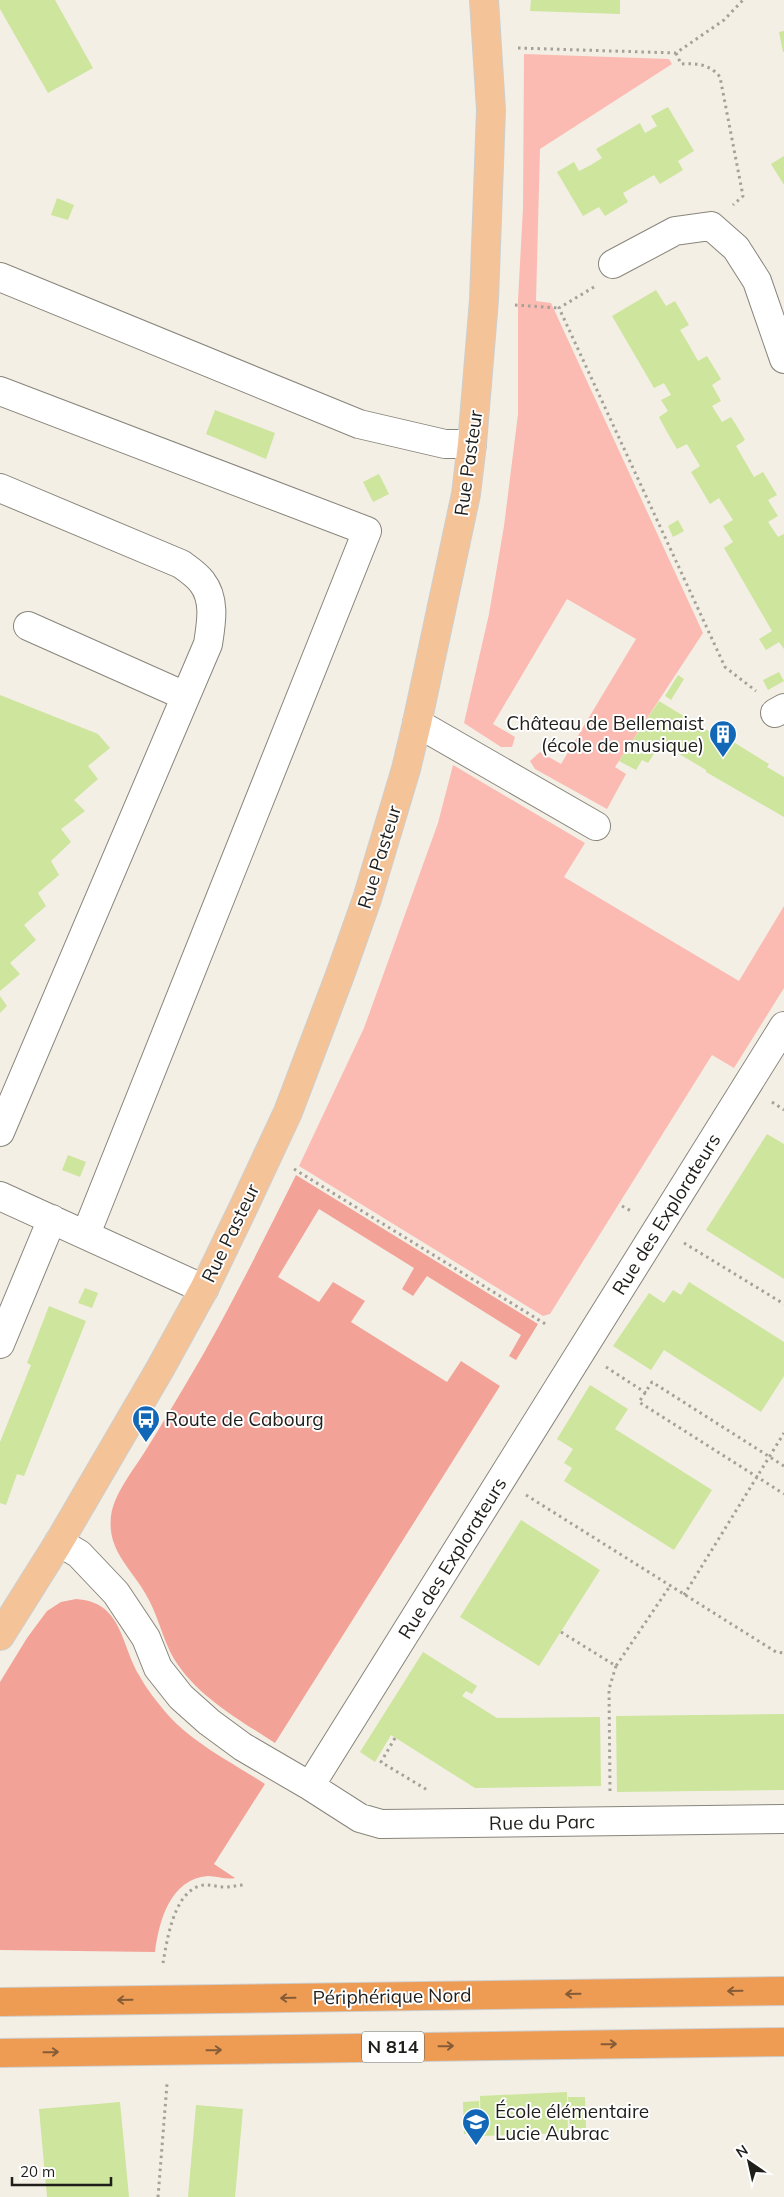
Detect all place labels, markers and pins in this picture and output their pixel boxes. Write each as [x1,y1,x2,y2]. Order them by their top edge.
place label: Château de Bellemaist (école de musique) [506,711,704,757]
building icon: Château de Bellemaist (école de musique) [708,719,738,758]
bus stop icon: Route de Cabourg [131,1404,161,1443]
place label: Route de Cabourg [165,1407,324,1431]
place label: École élémentaire Lucie Aubrac [495,2099,649,2145]
school or university icon: École élémentaire Lucie Aubrac [461,2107,491,2146]

